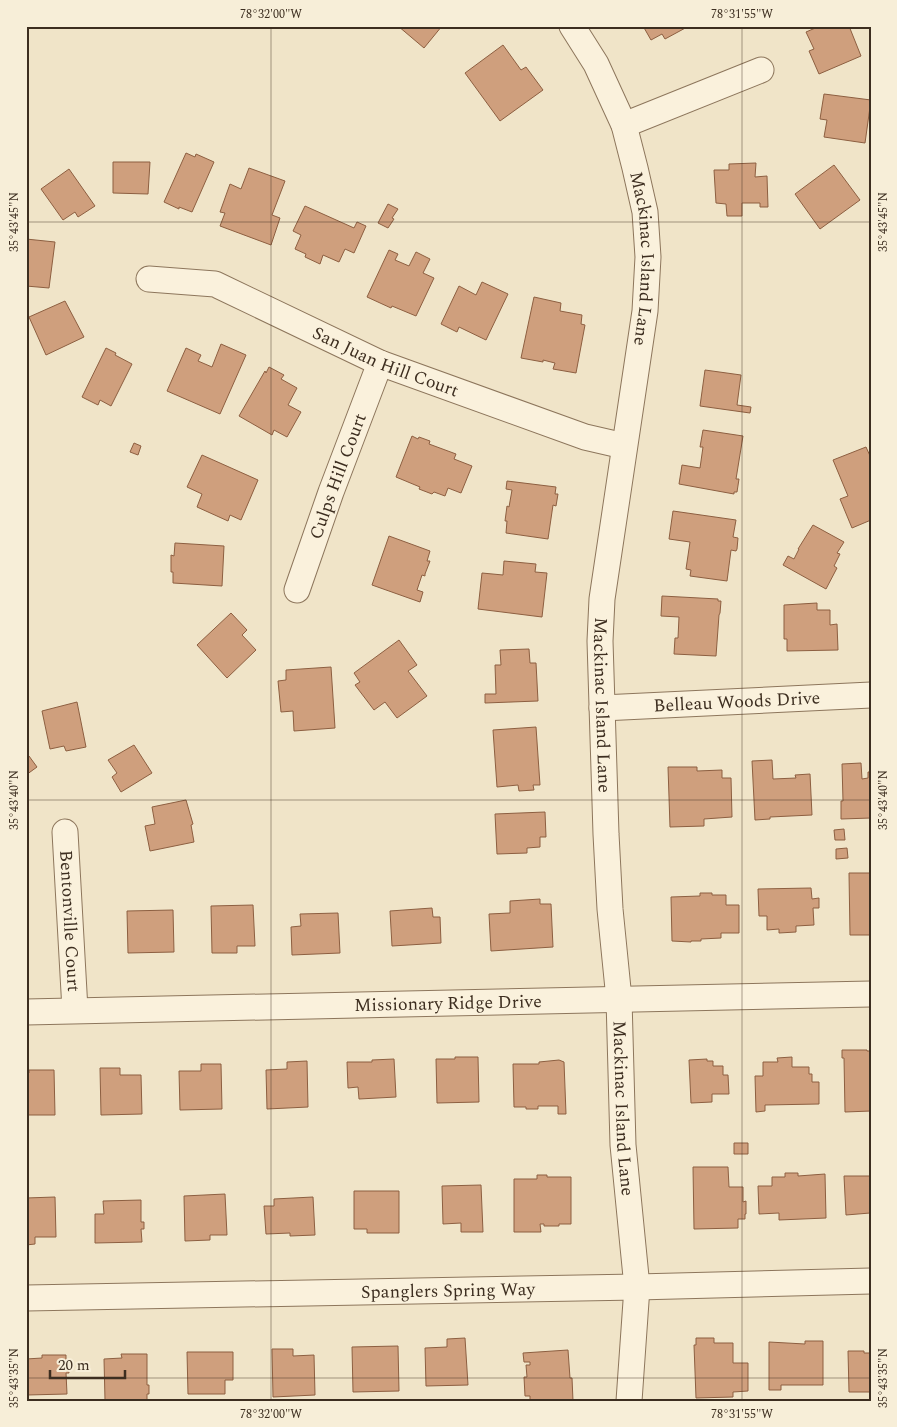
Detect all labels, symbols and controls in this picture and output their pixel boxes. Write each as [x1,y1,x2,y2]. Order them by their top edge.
text: 78°32'00"W [240,5,302,24]
text: 78°31'55"W [711,5,773,24]
street label: Mackinac Island Lane [623,169,662,348]
text: 35°43'45"N [5,192,24,252]
text: 35°43'45"N [874,192,893,252]
street label: San Juan Hill Court [308,319,463,404]
street label: Culps Hill Court [302,409,373,543]
street label: Mackinac Island Lane [586,617,618,793]
street label: Belleau Woods Drive [653,684,821,719]
text: 35°43'40"N [5,770,24,830]
text: 35°43'40"N [874,770,893,830]
street label: Bentonville Court [53,849,87,993]
street label: Missionary Ridge Drive [354,988,542,1019]
street label: Mackinac Island Lane [606,1020,641,1197]
street label: Spanglers Spring Way [361,1275,537,1305]
scale bar [50,1347,125,1379]
text: 35°43'35"N [5,1348,24,1408]
text: 35°43'35"N [874,1348,893,1408]
text: 20 m [58,1354,90,1377]
text: 78°32'00"W [240,1405,302,1424]
text: 78°31'55"W [711,1405,773,1424]

